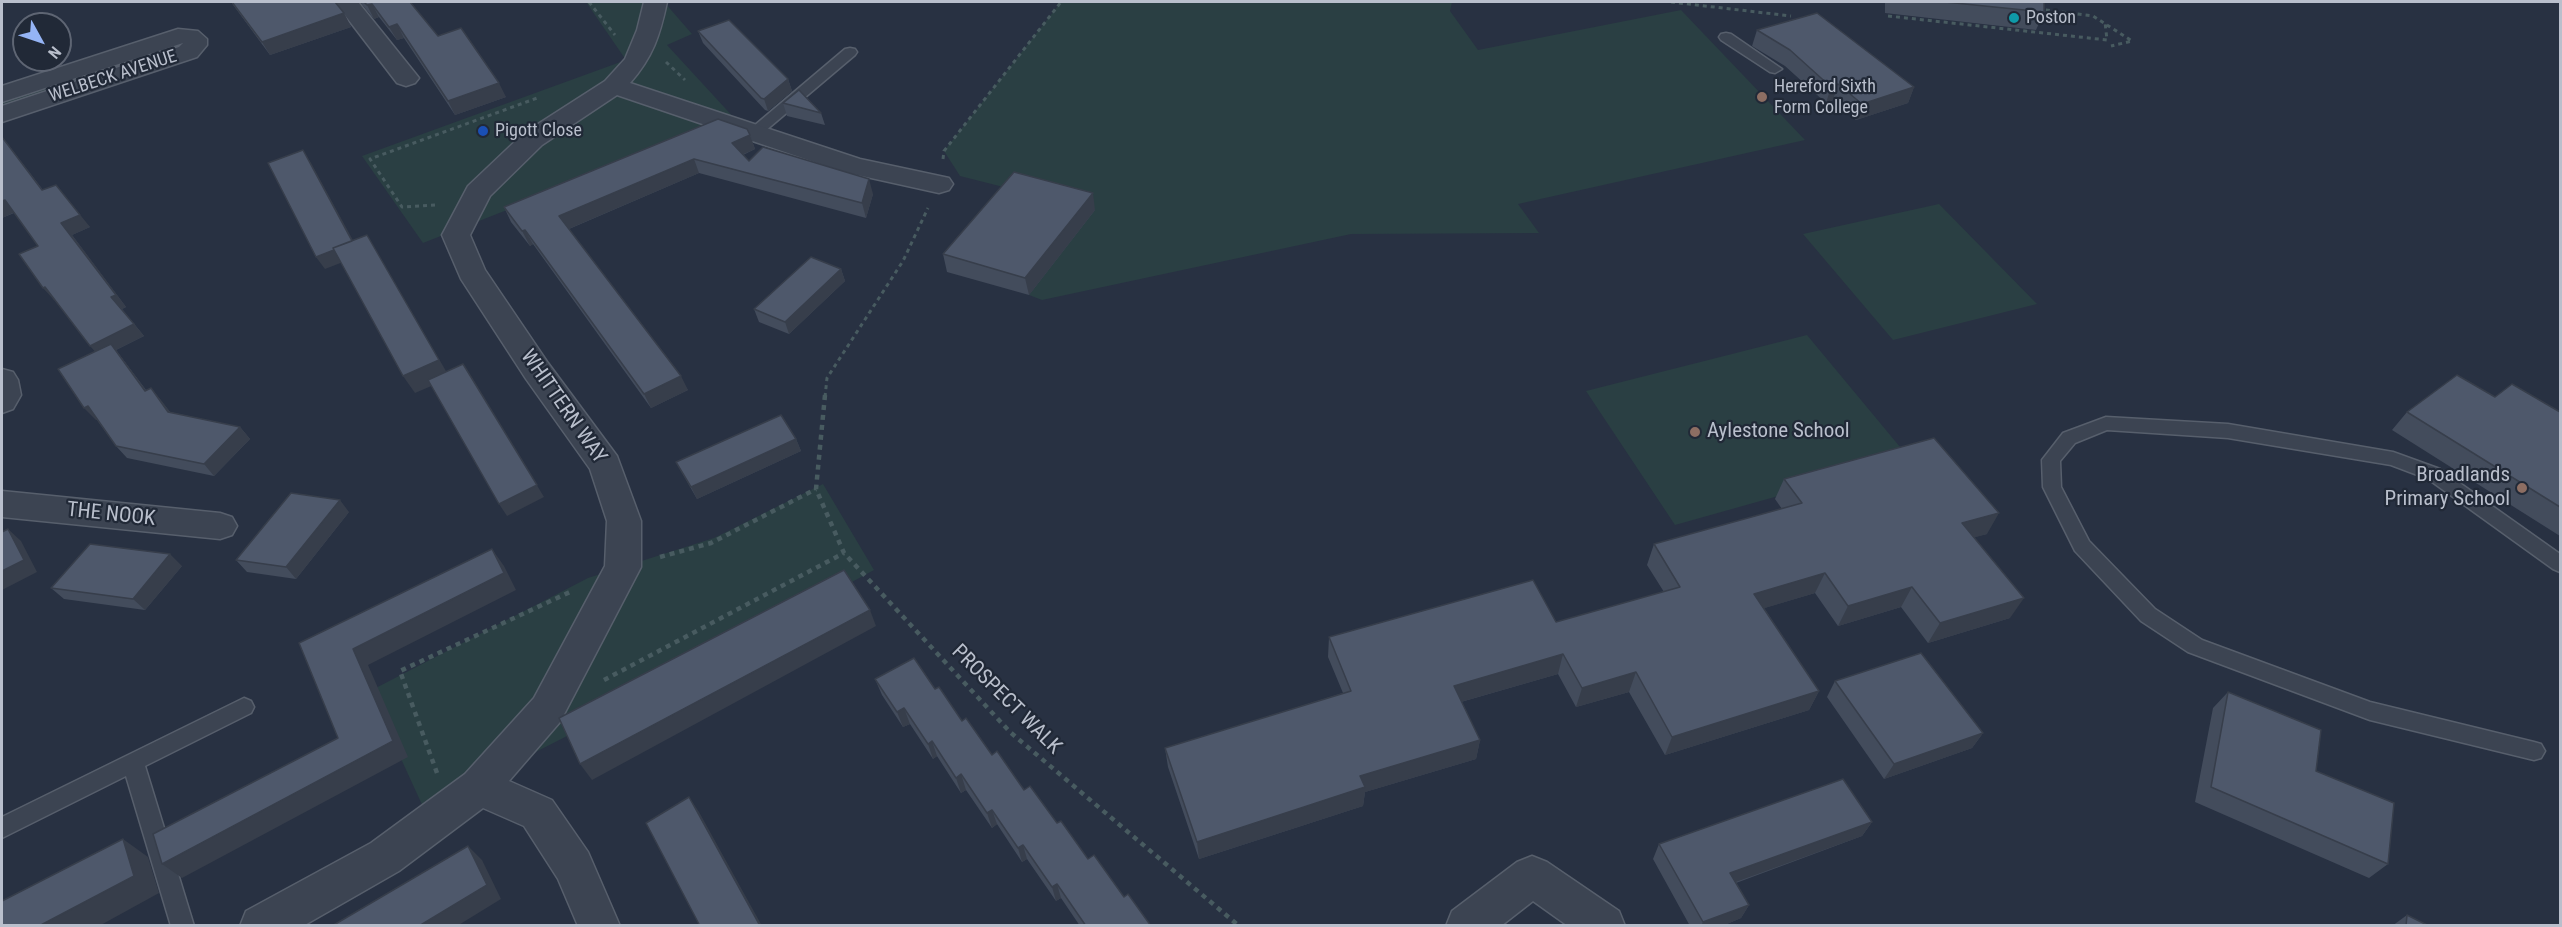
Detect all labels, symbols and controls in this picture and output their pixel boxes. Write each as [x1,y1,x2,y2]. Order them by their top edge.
place label: Poston [2026,7,2076,29]
marker: Poston [2007,11,2021,25]
north arrow [12,12,72,72]
street label: WELBECK AVENUE [46,46,180,108]
place label: Hereford Sixth Form College [1774,76,1876,118]
marker: Hereford Sixth Form College [1755,90,1769,104]
place label: Pigott Close [495,120,582,142]
marker: Pigott Close [476,124,490,138]
street label: WHITTERN WAY [514,345,612,469]
place label: Aylestone School [1707,419,1850,445]
marker: Aylestone School [1688,425,1702,439]
place label: Broadlands Primary School [2384,463,2510,513]
marker: Broadlands Primary School [2515,481,2529,495]
street label: THE NOOK [65,498,157,532]
street label: PROSPECT WALK [946,640,1066,760]

